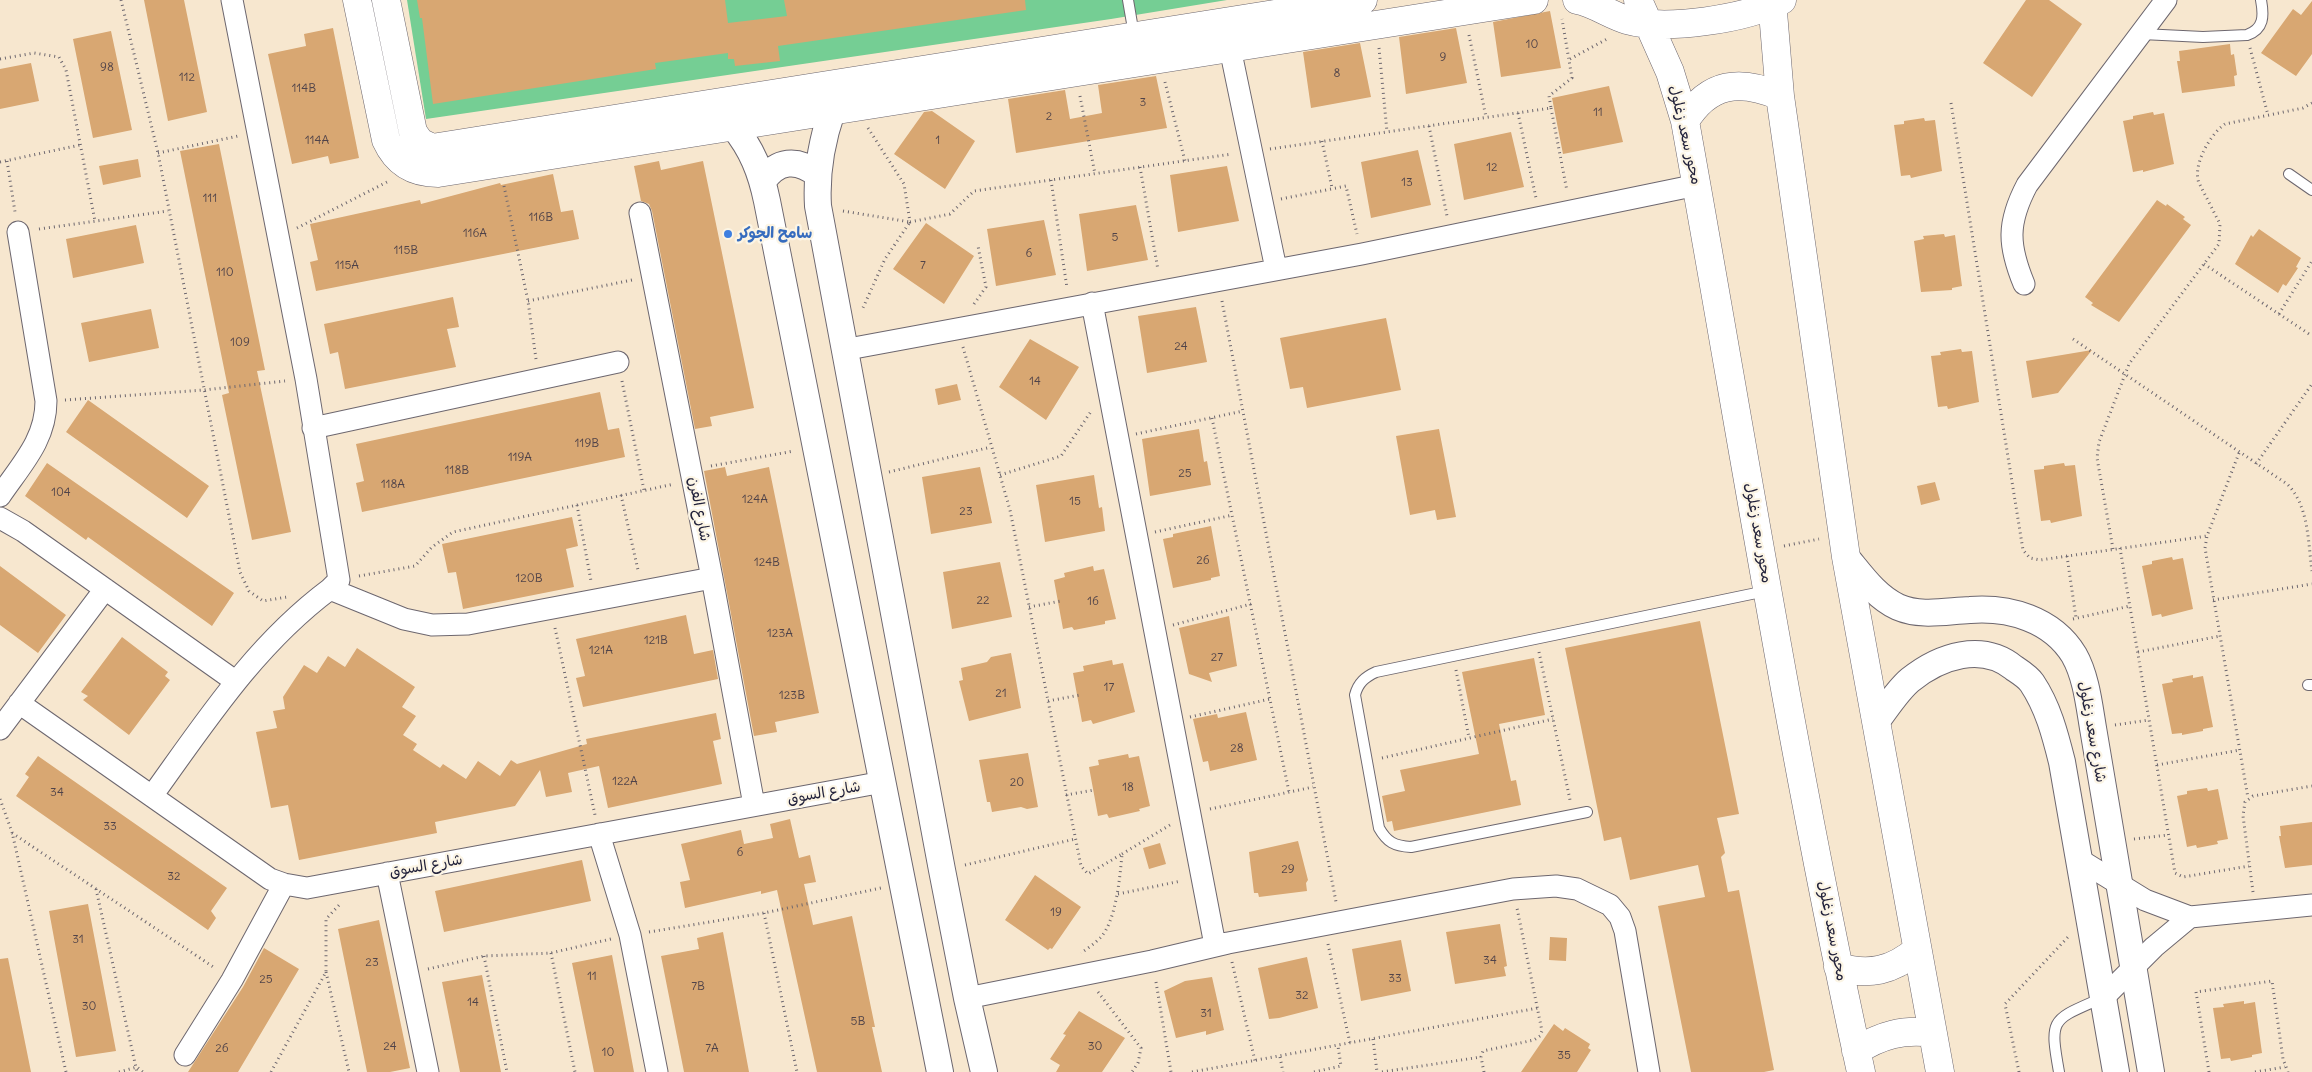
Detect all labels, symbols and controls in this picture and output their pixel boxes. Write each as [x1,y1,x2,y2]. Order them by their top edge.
house number: 10 [1526,38,1538,52]
house number: 9 [1440,51,1446,65]
house number: 98 [100,61,114,75]
house number: 8 [1334,67,1340,81]
house number: 112 [179,71,195,85]
house number: 114B [292,82,316,96]
street label: محور سعد زغلول [1665,84,1705,186]
house number: 3 [1140,96,1146,110]
house number: 11 [1593,106,1603,120]
house number: 2 [1046,110,1052,124]
house number: 114A [305,134,329,148]
house number: 1 [936,134,940,148]
house number: 12 [1486,161,1498,175]
house number: 13 [1401,176,1413,190]
house number: 111 [203,192,217,206]
house number: 116B [529,211,553,225]
place label: سامح الجوكر [738,225,812,243]
house number: 116A [463,227,487,241]
marker: سامح الجوكر [722,228,734,240]
house number: 5 [1112,231,1118,245]
house number: 115B [394,244,418,258]
house number: 6 [1026,247,1032,261]
house number: 115A [335,259,359,273]
house number: 7 [920,259,926,273]
house number: 110 [216,266,234,280]
house number: 109 [230,336,250,350]
house number: 24 [1174,340,1188,354]
house number: 14 [1029,375,1041,389]
house number: 119B [575,437,599,451]
house number: 119A [508,451,532,465]
house number: 118B [445,464,469,478]
house number: 25 [1178,467,1192,481]
street label: شارع الفرن [684,475,714,543]
house number: 118A [381,478,405,492]
street label: محور سعد زغلول [1740,482,1776,584]
house number: 104 [51,486,71,500]
house number: 124A [742,493,768,507]
house number: 15 [1069,495,1081,509]
house number: 23 [959,505,973,519]
house number: 26 [1196,554,1210,568]
house number: 124B [754,556,780,570]
house number: 120B [515,572,543,586]
house number: 22 [976,594,990,608]
house number: 16 [1087,595,1099,609]
house number: 123A [767,627,793,641]
house number: 121B [644,634,668,648]
house number: 121A [589,644,613,658]
house number: 27 [1211,651,1223,665]
street label: شارع سعد زغلول [2074,680,2110,784]
house number: 17 [1104,681,1114,695]
house number: 21 [995,687,1007,701]
house number: 123B [779,689,805,703]
house number: 28 [1230,742,1244,756]
house number: 122A [612,775,638,789]
house number: 20 [1010,776,1024,790]
street label: شارع السوق [786,778,862,808]
house number: 18 [1122,781,1134,795]
house number: 34 [50,786,64,800]
house number: 33 [103,820,117,834]
house number: 6 [737,846,743,860]
street label: شارع السوق [388,851,464,881]
house number: 29 [1281,863,1295,877]
house number: 32 [167,870,181,884]
street label: محور سعد زغلول [1813,880,1851,982]
house number: 19 [1050,906,1062,920]
house number: 31 [72,933,84,947]
house number: 34 [1483,954,1497,968]
house number: 23 [365,956,379,970]
house number: 11 [587,970,597,984]
house number: 33 [1388,972,1402,986]
house number: 25 [259,973,273,987]
house number: 7B [691,980,705,994]
house number: 32 [1295,989,1309,1003]
house number: 14 [467,996,479,1010]
house number: 30 [82,1000,96,1014]
house number: 31 [1200,1007,1212,1021]
house number: 5B [851,1015,865,1029]
house number: 24 [383,1040,397,1054]
house number: 30 [1088,1040,1102,1054]
house number: 26 [215,1042,229,1056]
house number: 7A [705,1042,719,1056]
house number: 10 [602,1046,614,1060]
house number: 35 [1557,1049,1571,1063]

